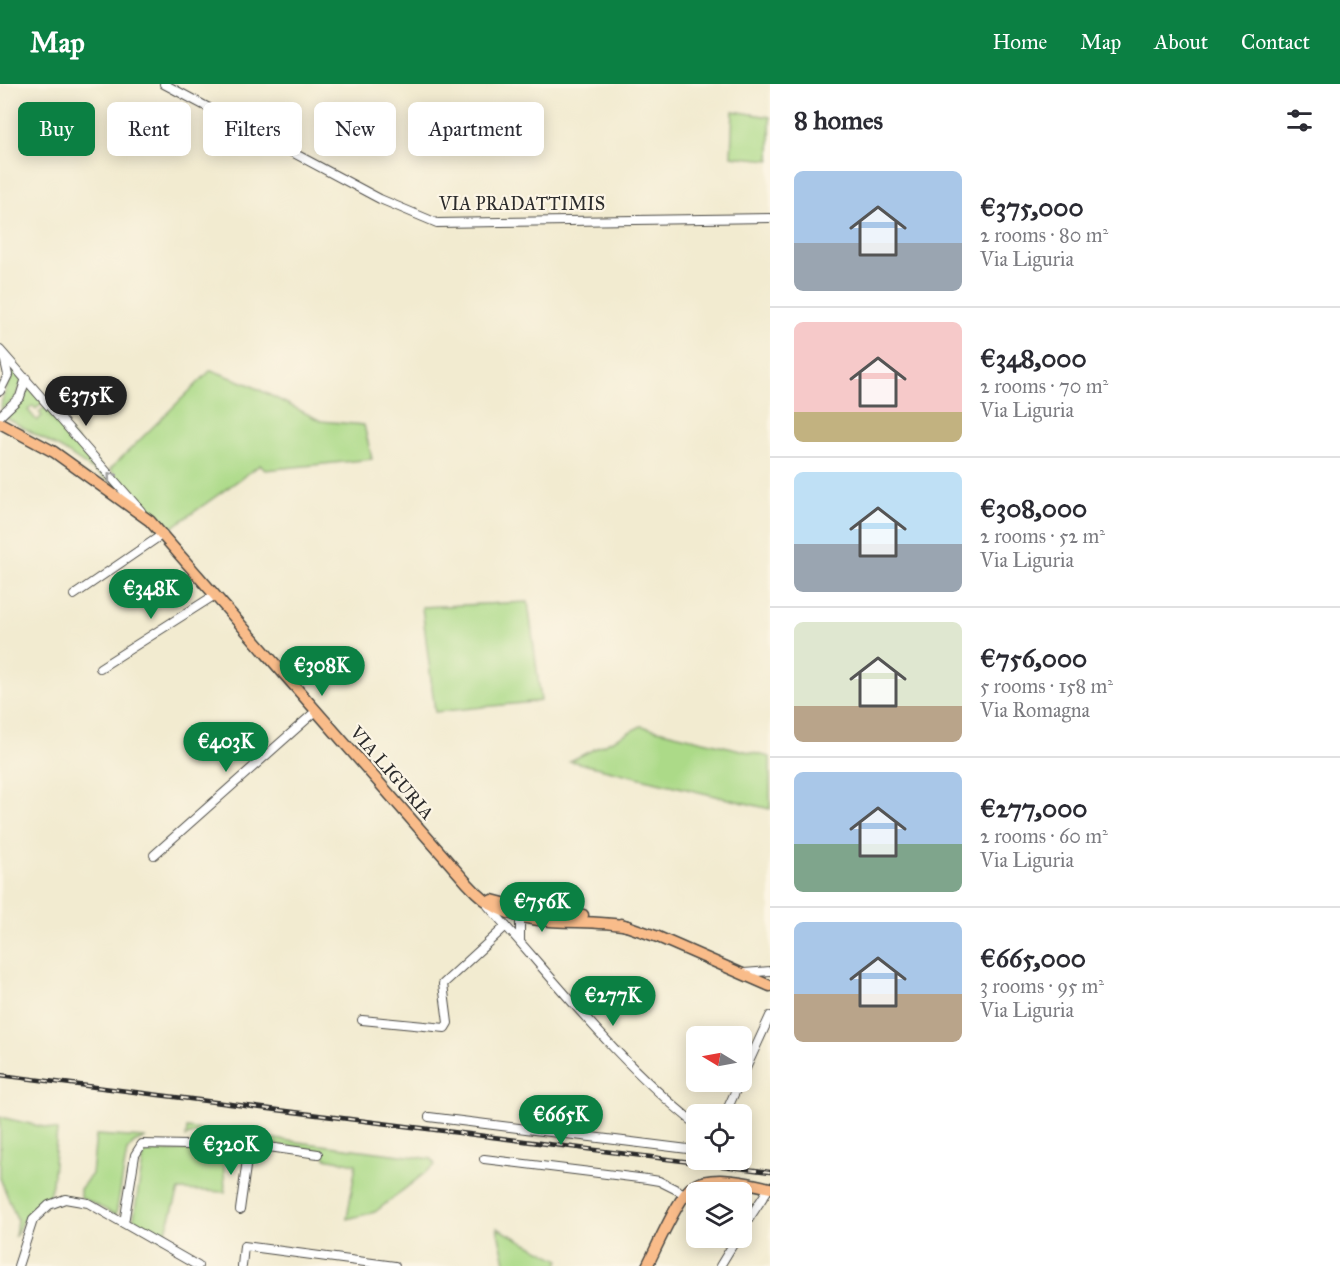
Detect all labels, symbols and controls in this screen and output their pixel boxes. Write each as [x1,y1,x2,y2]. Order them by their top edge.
text: Map [30,25,85,60]
text: Home [992,29,1047,55]
text: Map [1080,29,1121,55]
text: About [1154,29,1208,55]
text: Contact [1241,29,1310,55]
chip: Buy [18,102,95,156]
chip: Rent [107,102,191,156]
chip: Filters [203,102,302,156]
chip: New [314,102,396,156]
chip: Apartment [408,102,544,156]
text: 8 homes [794,104,883,136]
icon: filters [1283,104,1316,137]
text: €375,000 [980,191,1084,223]
street label: VIA PRADATTIMIS [438,193,605,215]
icon: home [842,195,914,267]
text: 2 rooms · 80 m² [980,223,1108,247]
text: Via Liguria [980,247,1074,271]
text: €348,000 [980,342,1087,374]
icon: home [842,346,914,418]
text: 2 rooms · 70 m² [980,374,1108,398]
pin: €375K [44,376,128,427]
text: €375K [59,383,113,407]
text: Via Liguria [980,398,1074,422]
one-way arrow [107,473,118,483]
text: €308,000 [980,492,1087,524]
icon: home [842,496,914,568]
text: 2 rooms · 52 m² [980,524,1105,548]
text: Via Liguria [980,548,1074,572]
pin: €348K [109,569,193,620]
text: €348K [123,576,179,600]
text: €756,000 [980,642,1087,674]
pin: €308K [280,646,364,697]
icon: home [842,646,914,718]
text: €308K [294,653,350,677]
text: 5 rooms · 158 m² [980,674,1113,698]
text: Via Romagna [980,698,1090,722]
street label: VIA LIGURIA [345,721,439,824]
pin: €403K [184,722,268,773]
text: €403K [197,729,255,753]
text: €277,000 [980,792,1087,824]
icon: home [842,796,914,868]
text: 2 rooms · 60 m² [980,824,1108,848]
text: Via Liguria [980,848,1074,872]
pin: €756K [500,882,584,933]
text: €756K [514,889,570,913]
text: €665,000 [980,942,1086,974]
icon: home [842,946,914,1018]
text: 3 rooms · 95 m² [980,974,1104,998]
pin: €277K [571,976,655,1027]
text: €277K [585,983,642,1007]
text: Via Liguria [980,998,1074,1022]
north arrow [686,1026,752,1092]
map controls [686,1026,752,1248]
pin: €665K [519,1095,603,1146]
text: €665K [533,1102,589,1126]
button: locate [686,1104,752,1170]
pin: €320K [189,1125,273,1176]
text: €320K [203,1132,259,1156]
button: layers [686,1182,752,1248]

